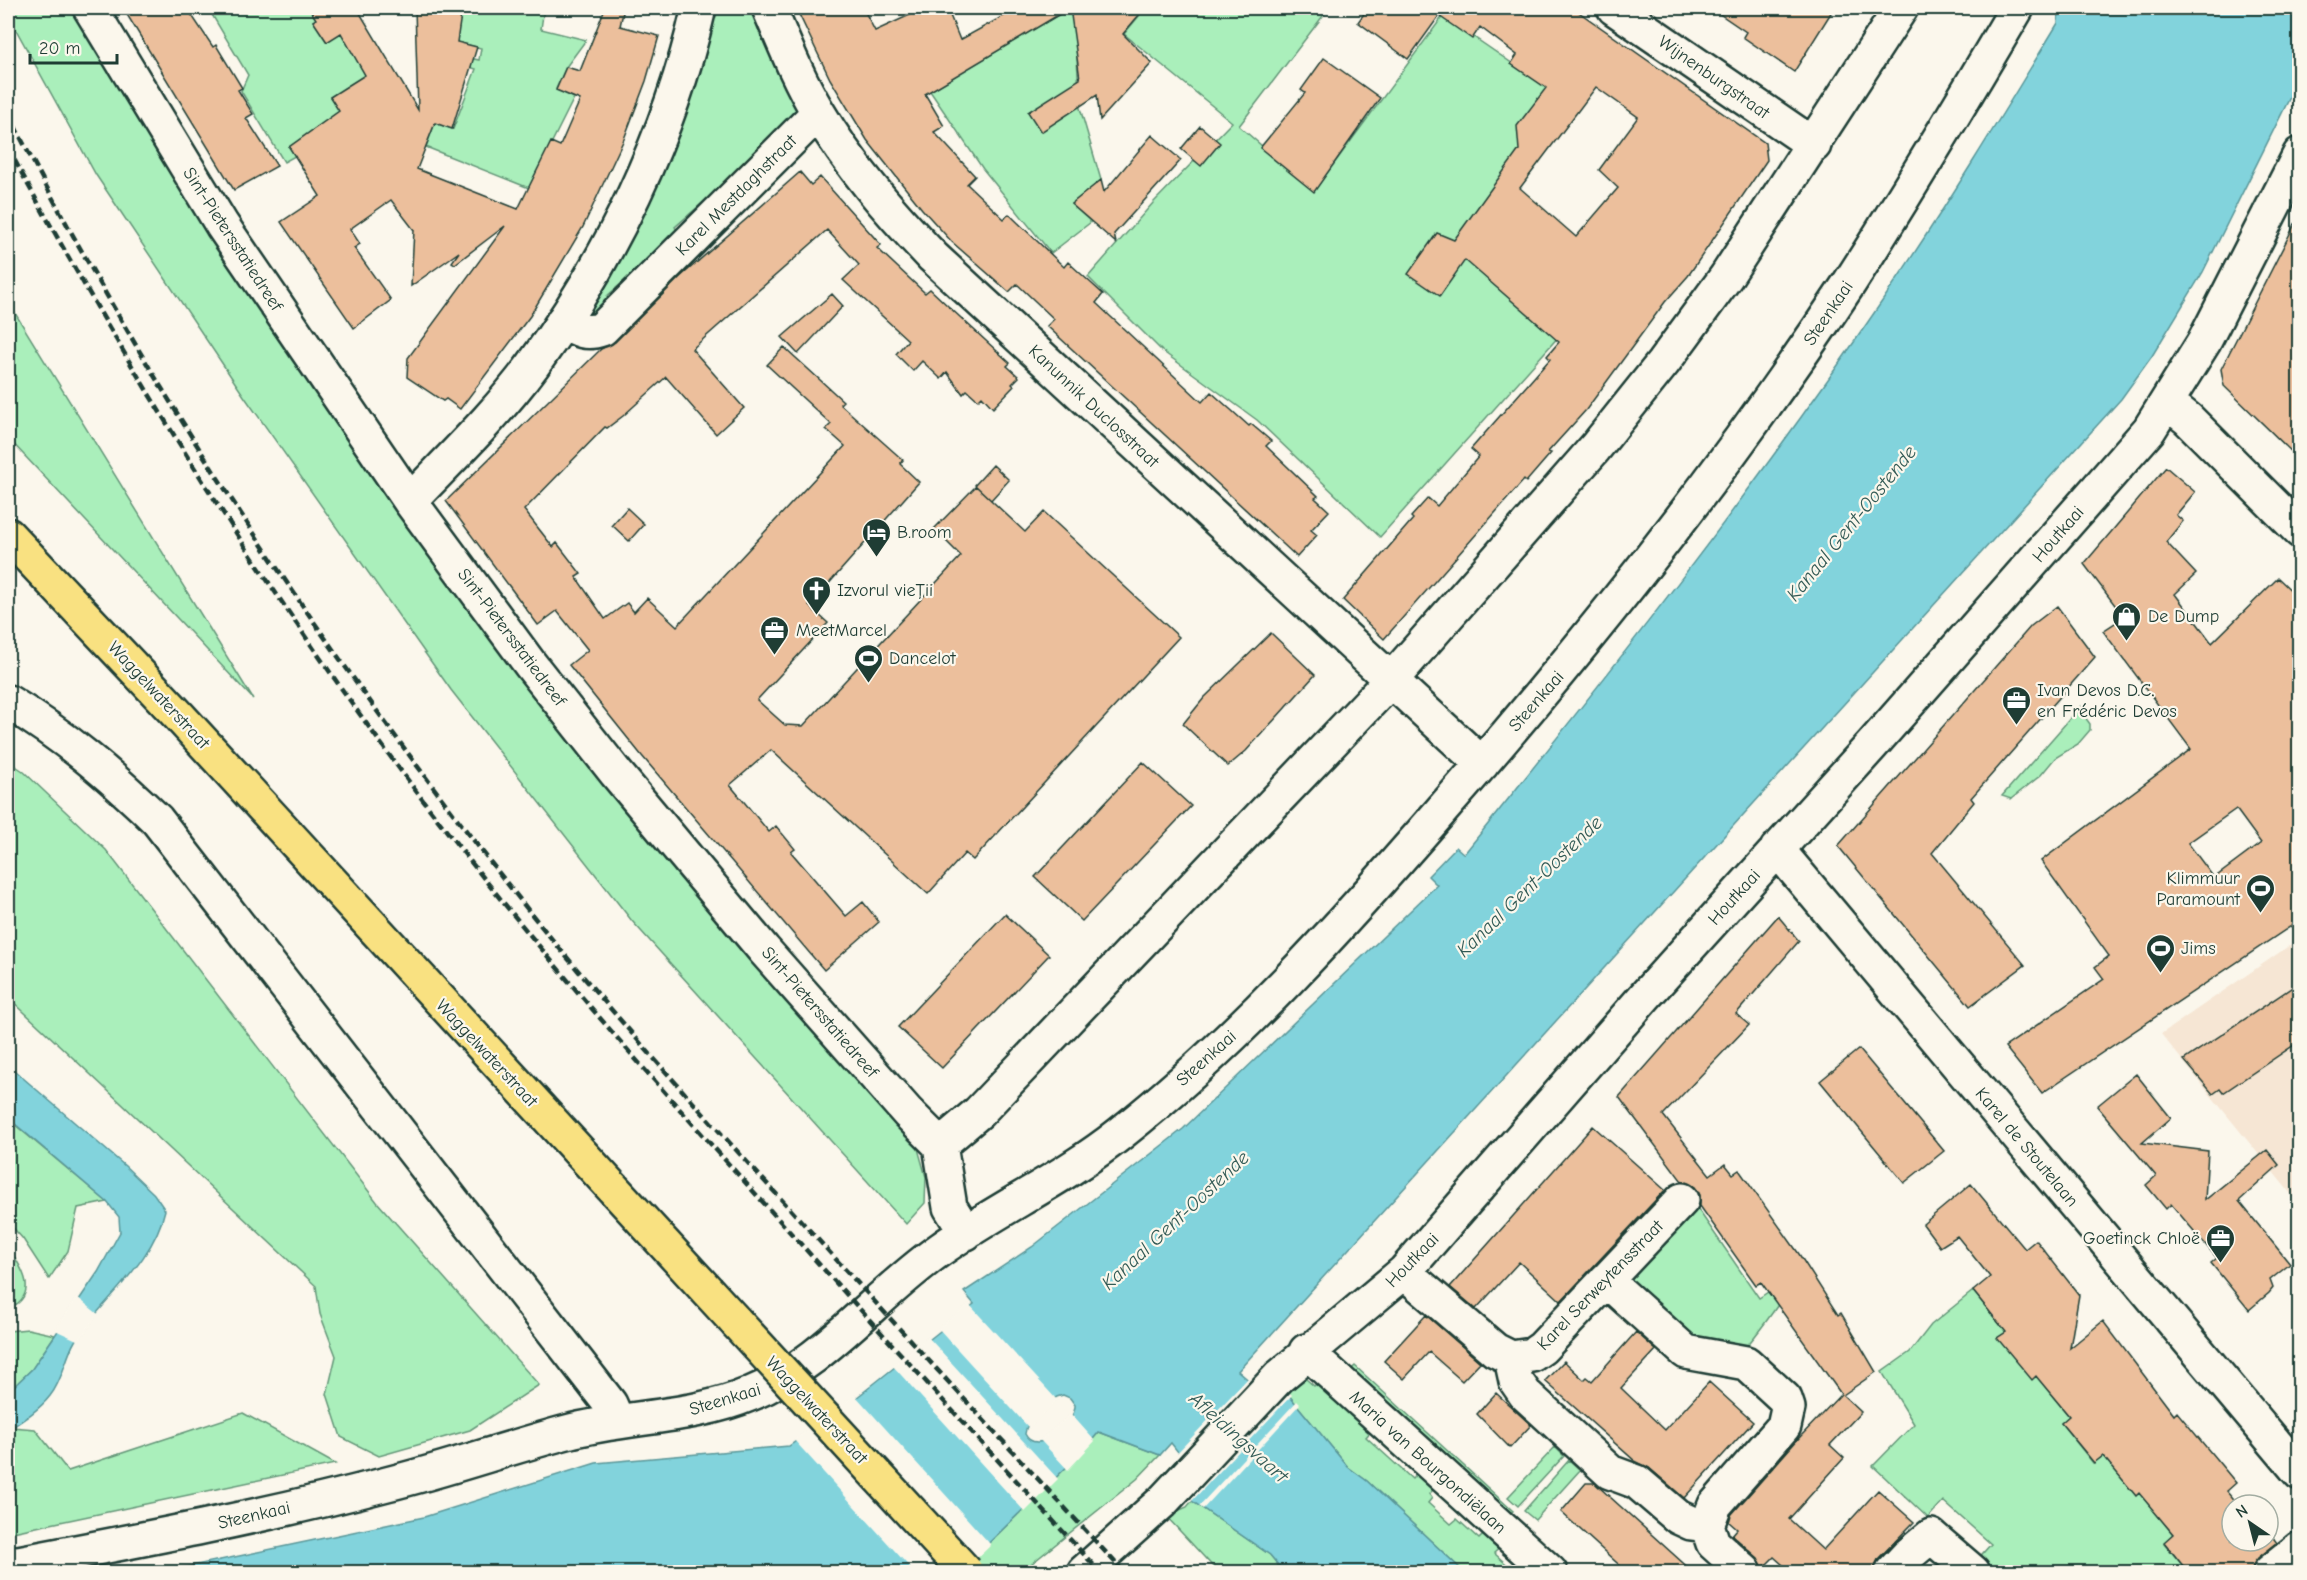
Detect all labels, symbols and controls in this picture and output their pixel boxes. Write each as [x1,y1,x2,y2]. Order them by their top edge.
scale bar [30,27,117,65]
street label: Wijnenburgstraat [1654,31,1774,124]
text: 20 m [39,38,80,59]
street label: Karel Mestdaghstraat [671,130,802,260]
street label: Sint-Pietersstatiedreef [178,164,287,316]
street label: Steenkaai [1799,277,1858,350]
street label: Kanunnik Duclosstraat [1024,341,1164,473]
water label: Kanaal Gent-Oostende [1782,441,1921,606]
street label: Houtkaai [2028,502,2089,567]
hotel icon: B.room [860,516,892,558]
place label: B.room [897,522,952,543]
street label: Sint-Pietersstatiedreef [453,564,571,711]
church icon: Izvorul vieţii [800,574,832,616]
place label: Izvorul vieţii [837,580,933,601]
shop icon: De Dump [2111,600,2143,642]
place label: De Dump [2148,606,2219,627]
office icon: MeetMarcel [759,614,791,656]
place label: MeetMarcel [796,620,887,641]
street label: Waggelwaterstraat [103,637,214,754]
sports icon: Dancelot [852,642,884,684]
place label: Dancelot [889,648,957,669]
street label: Steenkaai [1504,667,1568,736]
place label: Ivan Devos D.C. en Frédéric Devos [2037,680,2177,722]
office icon: Ivan Devos D.C. en Frédéric Devos [2000,684,2032,726]
water label: Kanaal Gent-Oostende [1452,811,1607,962]
street label: Houtkaai [1704,865,1765,930]
place label: Klimmuur Paramount [2157,868,2241,910]
sports icon: Klimmuur Paramount [2245,872,2277,914]
sports icon: Jims [2144,932,2176,974]
place label: Jims [2181,938,2216,959]
street label: Sint-Pietersstatiedreef [757,942,883,1083]
street label: Waggelwaterstraat [431,995,542,1112]
street label: Steenkaai [1172,1026,1241,1091]
street label: Karel de Stoutelaan [1971,1083,2083,1211]
water label: Kanaal Gent-Oostende [1097,1146,1254,1295]
street label: Karel Serweytensstraat [1533,1215,1669,1355]
office icon: Goetinck Chloë [2205,1222,2237,1264]
place label: Goetinck Chloë [2083,1228,2200,1249]
street label: Houtkaai [1381,1229,1443,1292]
street label: Waggelwaterstraat [761,1352,872,1469]
street label: Steenkaai [687,1379,763,1420]
water label: Afleidingsvaart [1184,1386,1294,1489]
street label: Maria van Bourgondiëlaan [1345,1386,1510,1538]
north arrow [2220,1493,2280,1553]
street label: Steenkaai [216,1497,292,1534]
text: N [2233,1501,2251,1522]

